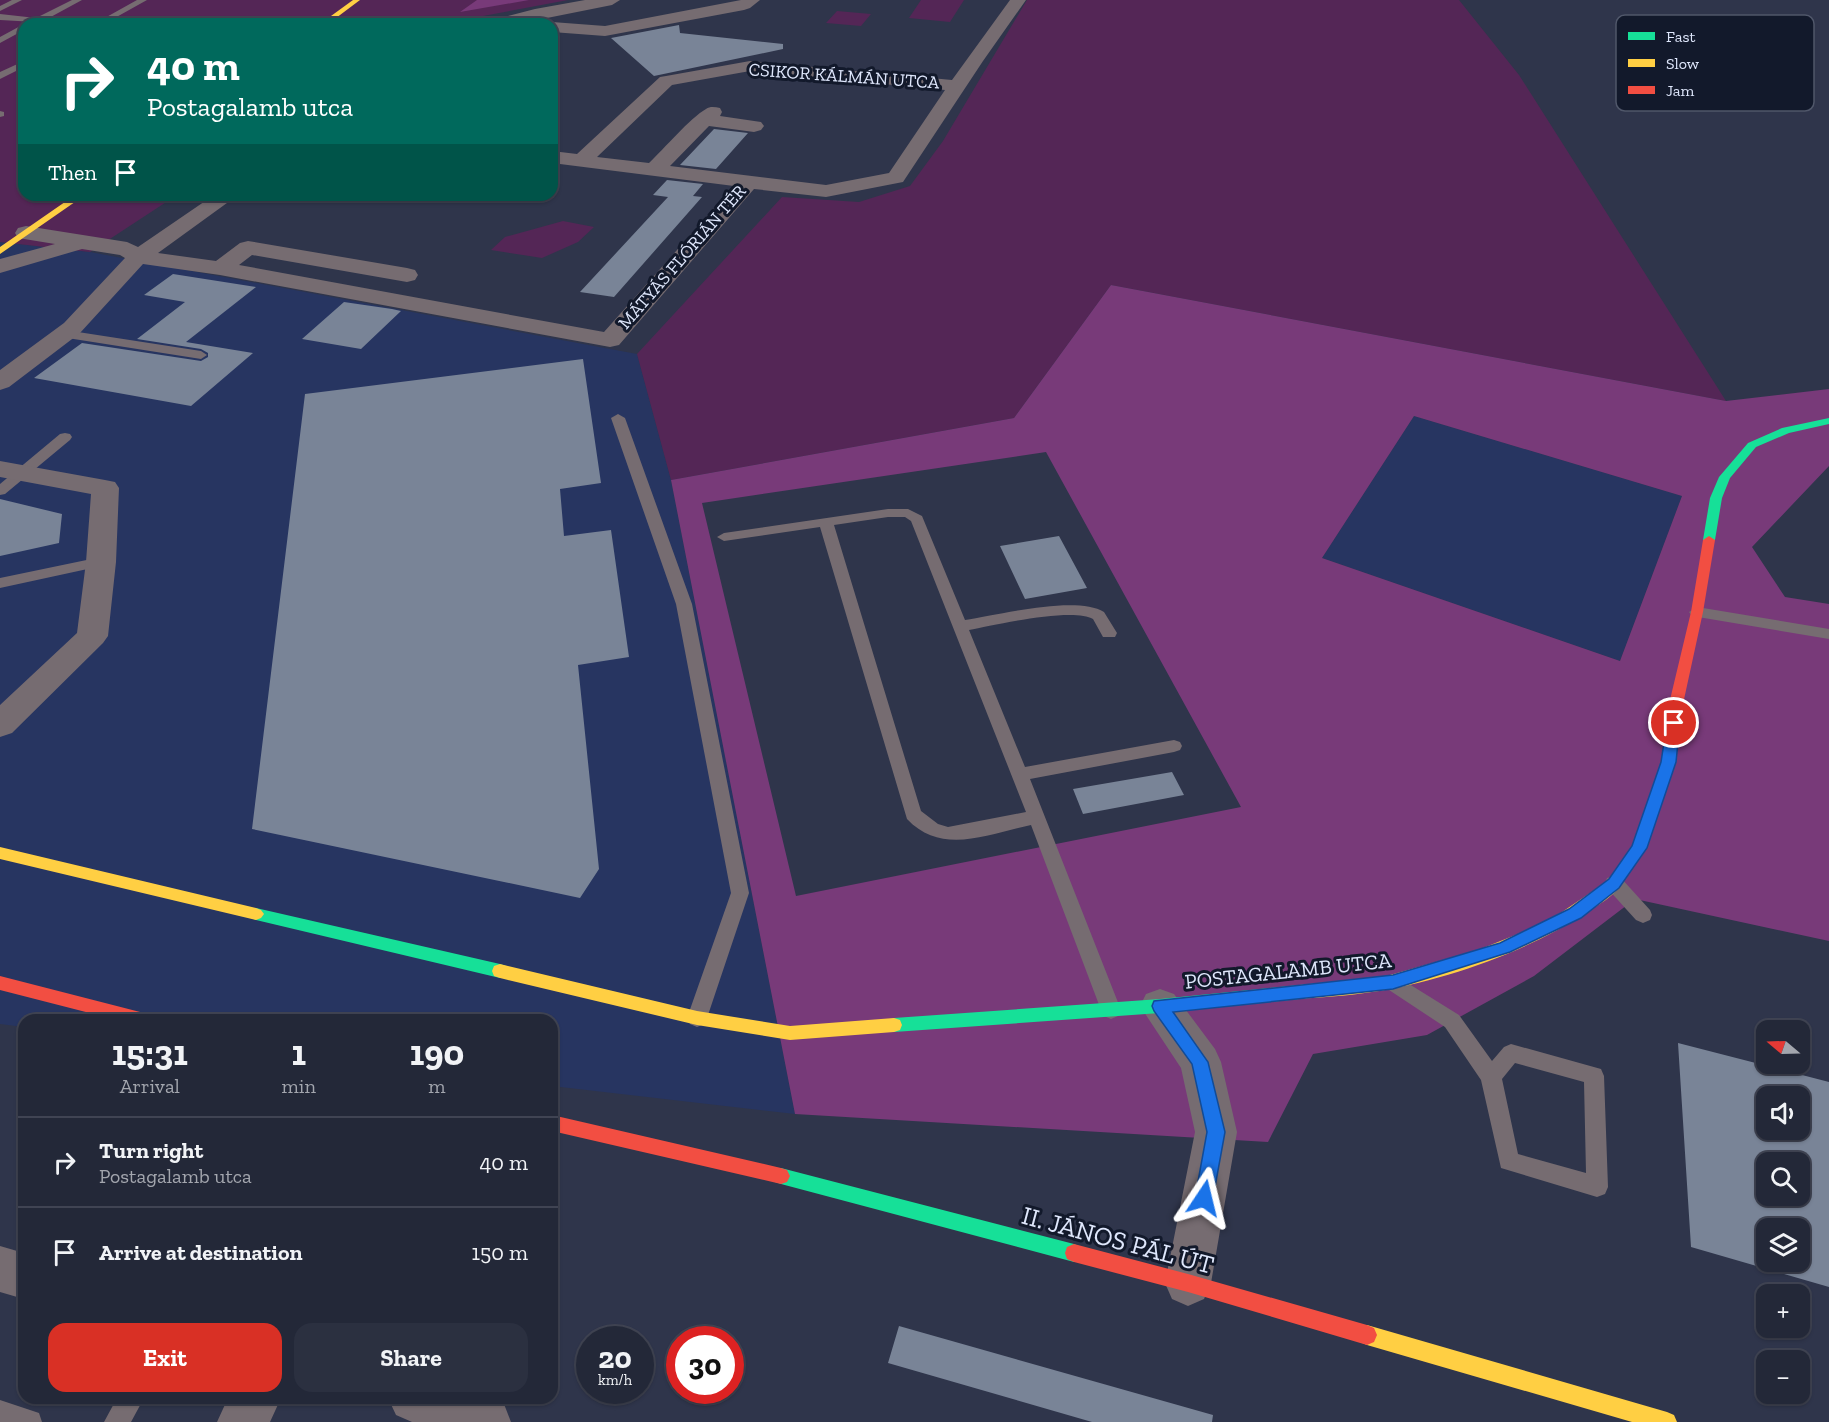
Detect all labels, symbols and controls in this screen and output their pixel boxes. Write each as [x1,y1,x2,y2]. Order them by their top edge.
legend [1616,15,1814,111]
text: Fast [1666,27,1695,46]
text: 40 m [147,40,240,91]
icon: right [48,42,126,120]
text: Slow [1666,54,1700,73]
street label: CSIKOR KÁLMÁN UTCA [748,58,941,94]
text: Jam [1666,81,1695,100]
text: Postagalamb utca [147,91,353,123]
icon: arrive [109,156,142,189]
text: Then [48,159,97,186]
street label: MÁTYÁS FLÓRIÁN TÉR [613,180,751,334]
pin [1648,697,1699,748]
icon: arrive [1657,706,1690,739]
street label: POSTAGALAMB UTCA [1183,947,1393,994]
north arrow [1756,1020,1810,1074]
map controls [1756,1020,1810,1404]
text: 15:31 [112,1031,188,1074]
text: 1 [291,1031,306,1074]
text: 190 [410,1031,464,1074]
text: Arrival [120,1074,180,1098]
text: min [282,1074,316,1098]
text: m [428,1074,446,1098]
button: sound [1756,1086,1810,1140]
text: Turn right [99,1137,203,1164]
icon: right [48,1146,81,1179]
text: 40 m [479,1149,528,1176]
button: search [1756,1152,1810,1206]
text: Postagalamb utca [99,1164,252,1188]
position arrow [1172,1166,1236,1230]
street label: II. JÁNOS PÁL ÚT [1018,1199,1218,1281]
button: layers [1756,1218,1810,1272]
icon: arrive [48,1236,81,1269]
text: Arrive at destination [99,1239,302,1266]
text: 150 m [472,1239,528,1266]
button: + [1756,1284,1810,1338]
button: Exit [48,1323,282,1392]
button: Share [294,1323,528,1392]
speed limit sign: 30 [666,1326,744,1404]
text: 20 [598,1340,632,1376]
button: − [1756,1350,1810,1404]
text: km/h [598,1371,632,1389]

